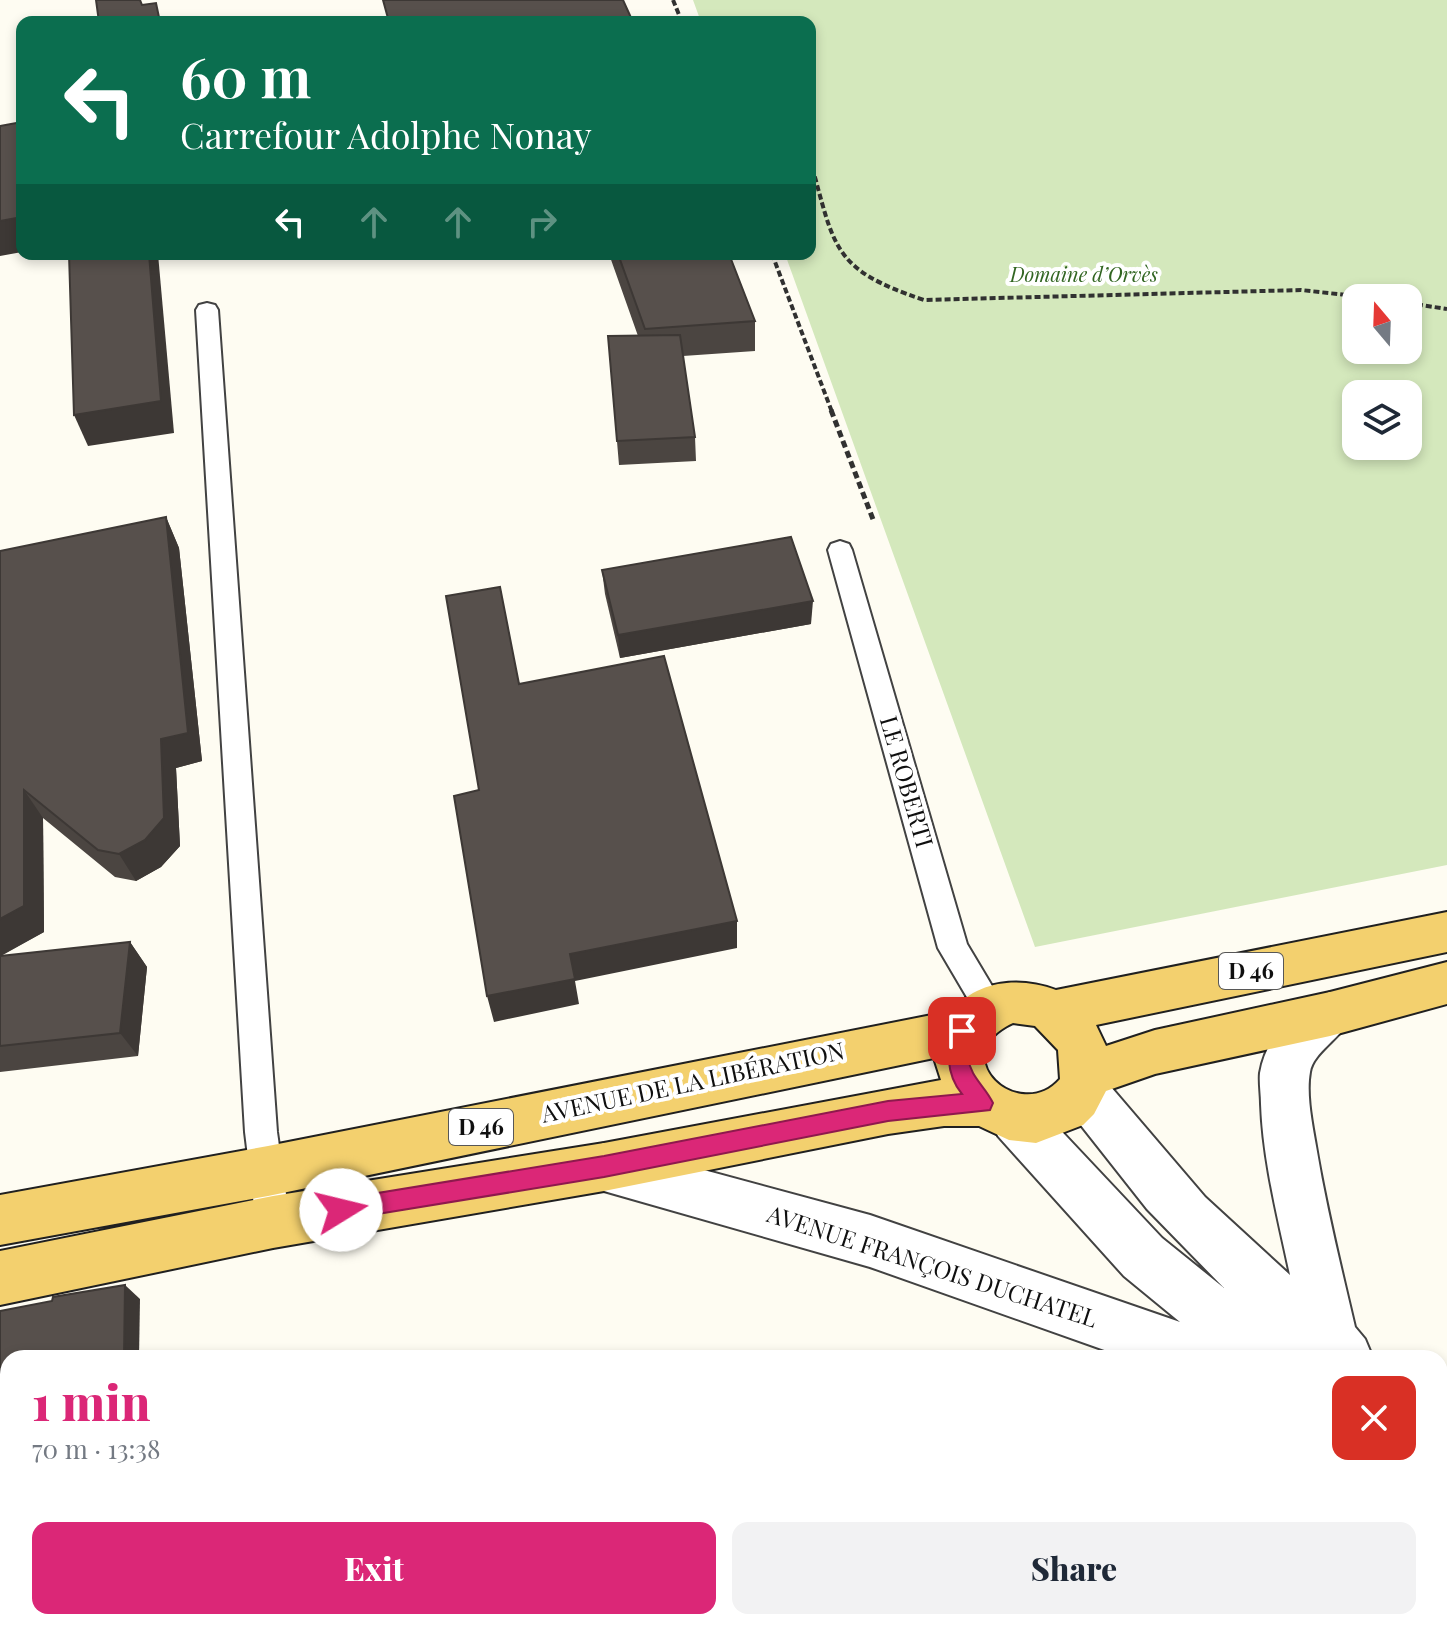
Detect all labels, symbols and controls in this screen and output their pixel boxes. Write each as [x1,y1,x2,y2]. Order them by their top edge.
text: 60 m [180,38,311,113]
icon: left [48,48,152,152]
text: Carrefour Adolphe Nonay [180,110,592,158]
icon: left [268,200,312,244]
icon: ahead [352,200,396,244]
icon: ahead [436,200,480,244]
icon: right [520,200,564,244]
park label: Domaine d’Orvès [1009,260,1158,287]
north arrow [1342,284,1422,364]
map controls [1342,284,1422,460]
button: layers [1342,380,1422,460]
street label: LE ROBERTI [874,712,942,851]
road number: D 46 [1219,953,1283,989]
pin [928,997,996,1065]
icon: arrive [940,1009,984,1053]
street label: AVENUE DE LA LIBÉRATION [537,1033,847,1129]
road number: D 46 [449,1109,513,1145]
position arrow [299,1168,383,1252]
street label: AVENUE FRANÇOIS DUCHATEL [763,1196,1102,1334]
text: 1 min [32,1369,150,1433]
button: close [1332,1376,1416,1460]
text: 70 m · 13:38 [32,1431,161,1466]
button: Exit [32,1522,716,1614]
button: Share [732,1522,1416,1614]

